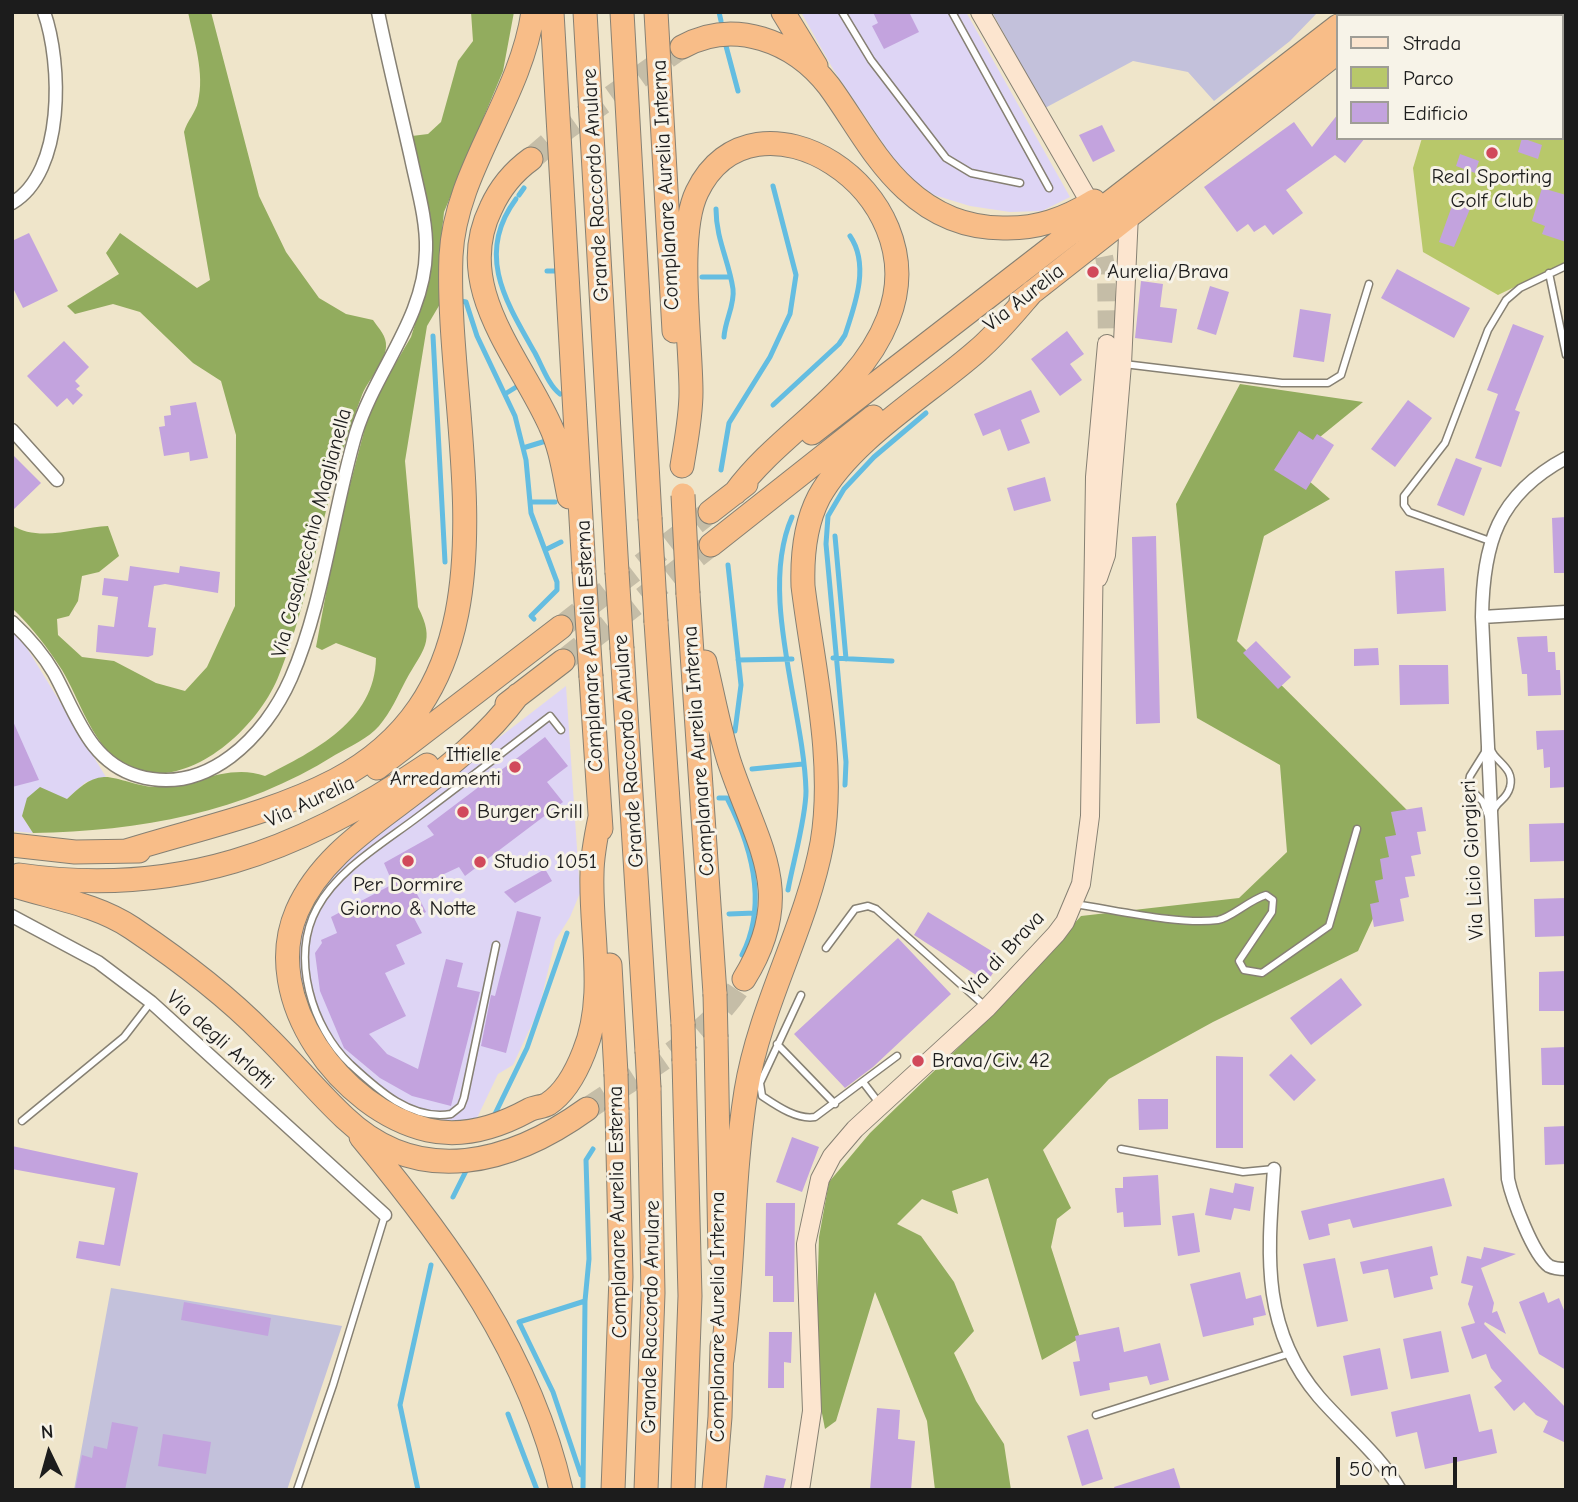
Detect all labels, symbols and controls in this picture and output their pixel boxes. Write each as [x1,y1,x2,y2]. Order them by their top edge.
legend [1336,14,1564,140]
text: Strada [1403,31,1461,55]
street label: Complanare Aurelia Interna [647,59,685,311]
text: Parco [1403,66,1454,90]
street label: Grande Raccordo Anulare [577,68,615,302]
text: Edificio [1403,101,1468,125]
marker: Real Sporting Golf Club [1484,145,1500,161]
place label: Real Sporting Golf Club [1432,164,1552,214]
street label: Via Aurelia [979,259,1069,337]
place label: Aurelia/Brava [1107,259,1229,285]
marker: Aurelia/Brava [1085,264,1101,280]
street label: Via Casalvecchio Maglianella [267,406,357,660]
street label: Complanare Aurelia Esterna [571,519,609,773]
street label: Complanare Aurelia Interna [678,625,720,877]
street label: Grande Raccordo Anulare [608,633,650,869]
place label: Ittielle Arredamenti [390,742,501,792]
marker: Ittielle Arredamenti [507,759,523,775]
street label: Via Aurelia [261,770,359,834]
street label: Via Licio Giorgieri [1456,779,1490,941]
place label: Burger Grill [477,799,583,825]
marker: Burger Grill [455,804,471,820]
place label: Studio 1051 [494,849,597,875]
marker: Per Dormire Giorno & Notte [400,853,416,869]
marker: Studio 1051 [472,854,488,870]
place label: Per Dormire Giorno & Notte [340,872,476,922]
street label: Via di Brava [958,906,1050,1002]
street label: Via degli Arlotti [161,985,279,1095]
place label: Brava/Civ. 42 [932,1048,1050,1074]
marker: Brava/Civ. 42 [910,1053,926,1069]
street label: Complanare Aurelia Esterna [603,1086,633,1338]
street label: Complanare Aurelia Interna [705,1191,731,1443]
street label: Grande Raccordo Anulare [636,1200,666,1434]
north arrow [14,1418,84,1488]
text: N [40,1421,54,1444]
scale bar [1340,1442,1461,1486]
text: 50 m [1349,1457,1398,1481]

